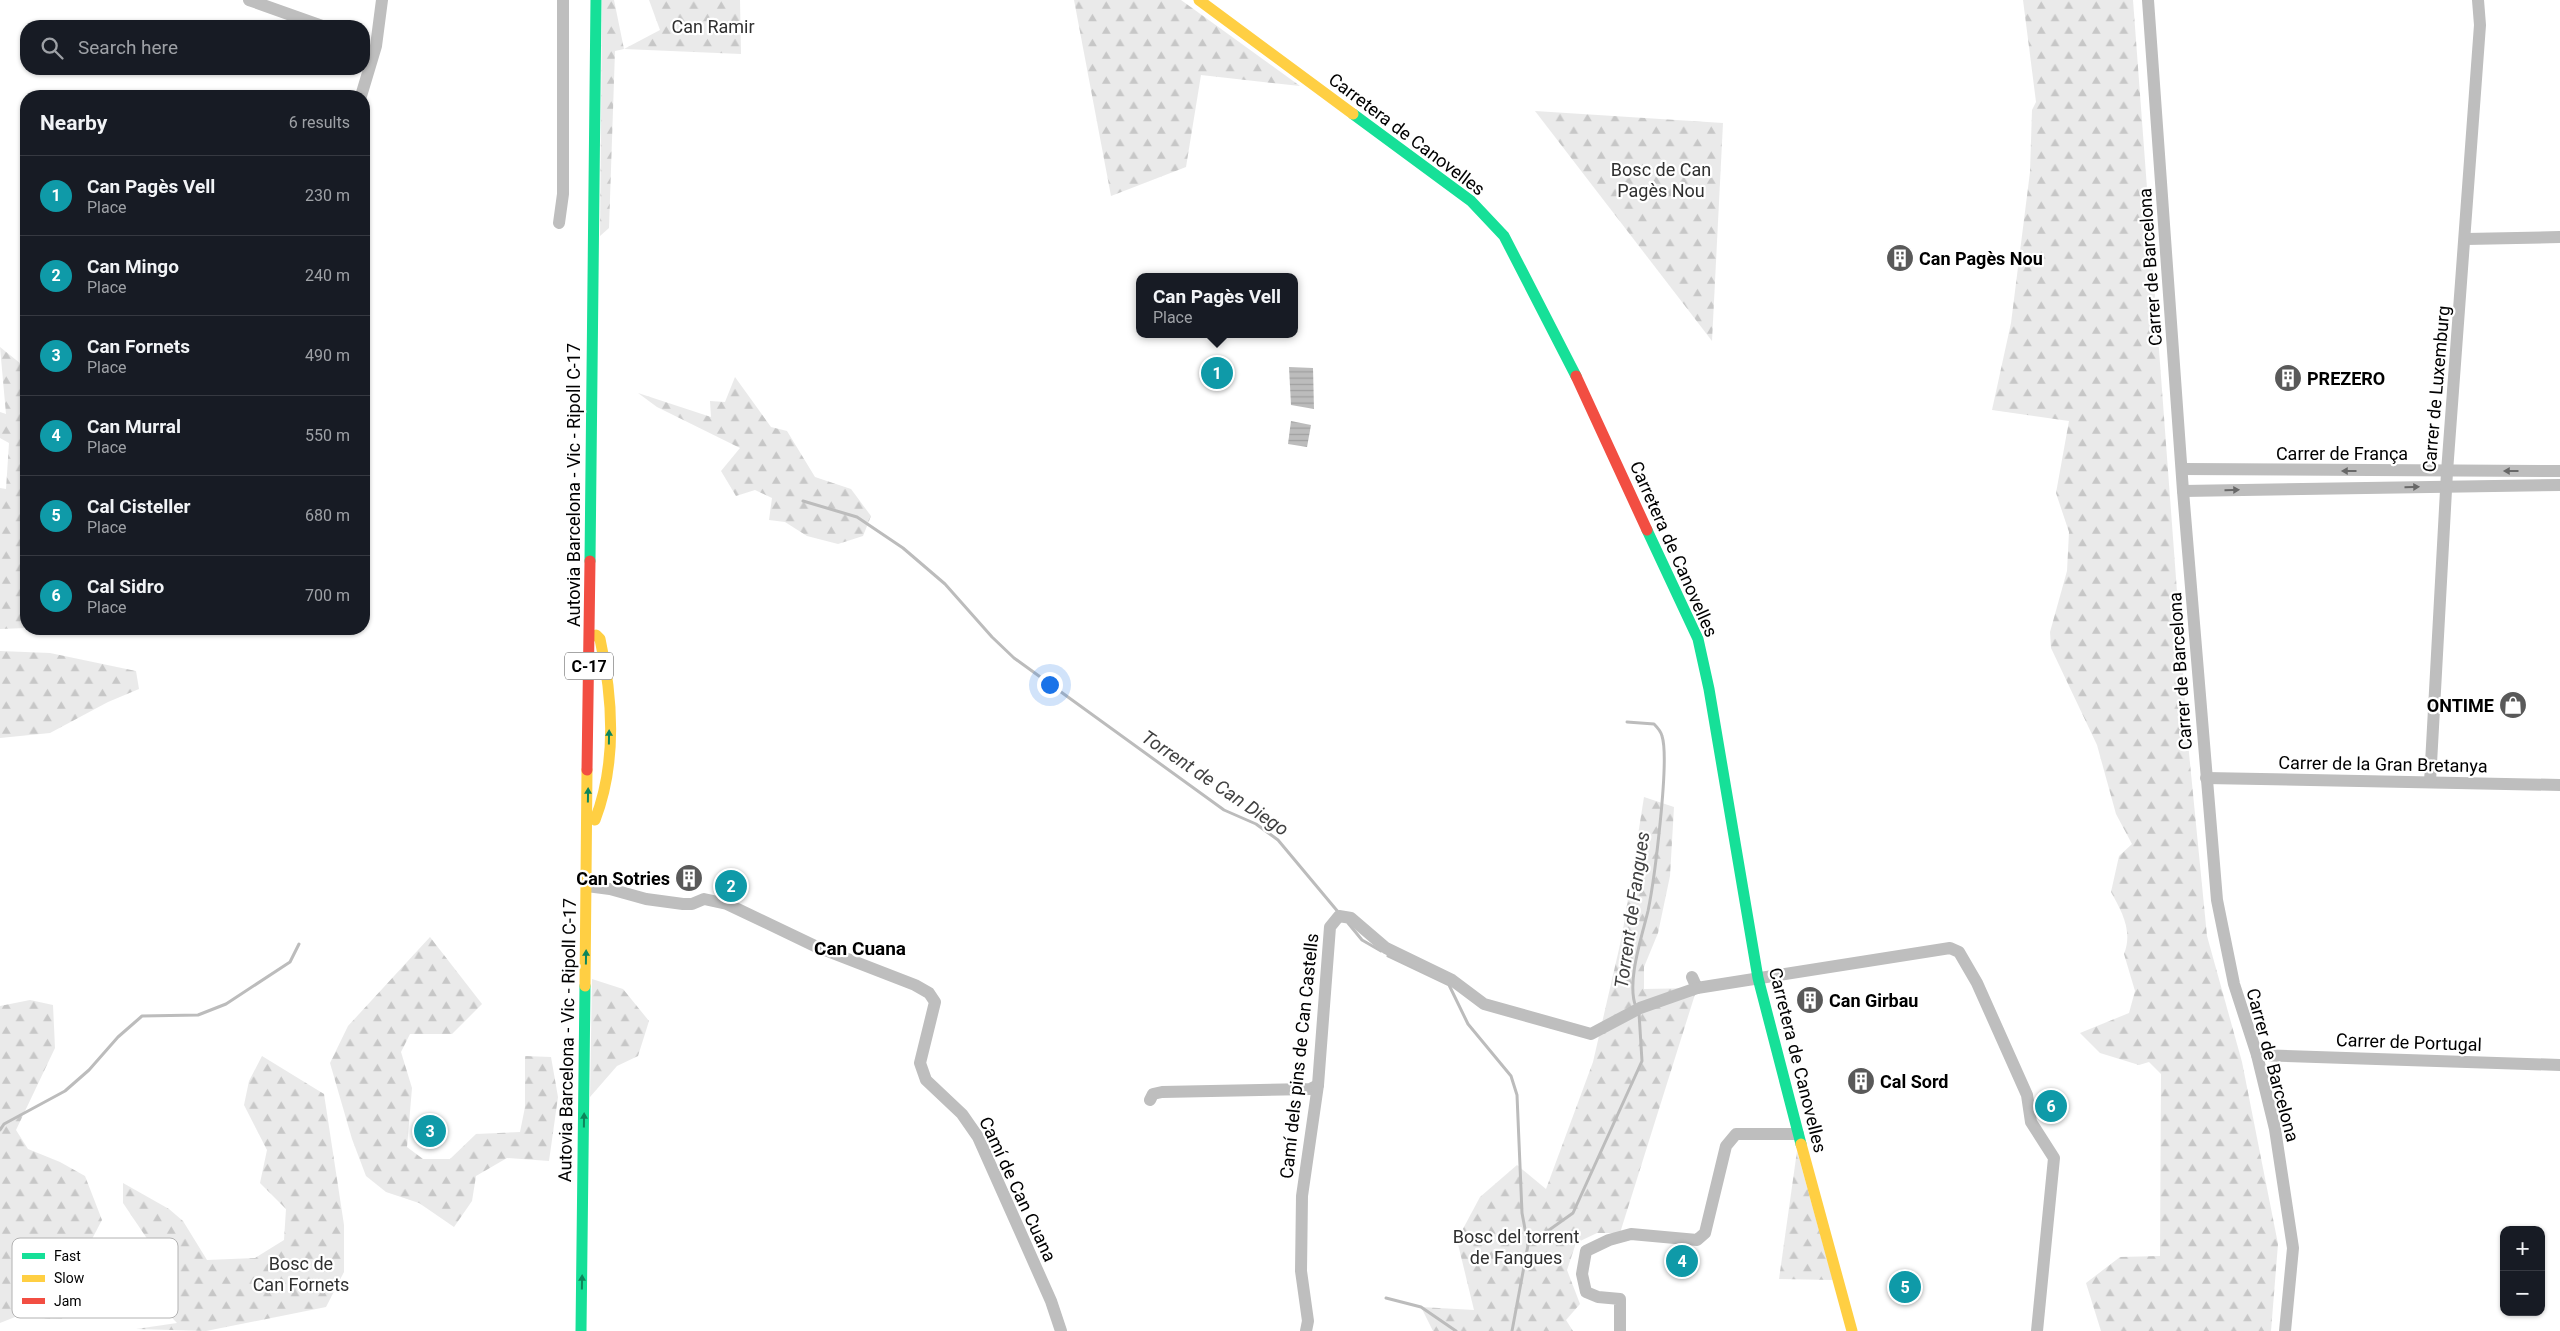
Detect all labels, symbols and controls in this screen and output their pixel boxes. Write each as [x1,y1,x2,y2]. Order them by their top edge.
park label: Can Ramir [671,16,755,37]
search box [20,20,370,75]
icon: search [38,34,66,62]
text: Search here [78,36,178,59]
street label: Carretera de Canovelles [1325,68,1489,200]
text: Nearby [40,111,107,135]
text: 6 results [289,113,350,132]
park label: Bosc de Can Pagès Nou [1611,159,1711,201]
text: Can Pagès Vell [87,175,215,198]
text: 1 [51,186,61,205]
text: 230 m [305,186,350,205]
street label: Carrer de Barcelona [2134,187,2166,347]
text: Place [87,198,127,217]
building icon: Can Pagès Nou [1885,243,1915,273]
place label: Can Pagès Nou [1919,248,2043,269]
text: Can Mingo [87,255,179,278]
text: 2 [51,266,61,285]
text: 240 m [305,266,350,285]
popup [1136,273,1298,338]
text: Place [87,278,127,297]
text: Can Pagès Vell [1153,285,1281,308]
street label: Carrer de Luxemburg [2418,305,2454,473]
text: Place [1153,308,1192,327]
text: Can Fornets [87,335,190,358]
street label: Autovia Barcelona - Vic - Ripoll C-17 [563,343,584,627]
text: 3 [51,346,61,365]
text: 490 m [305,346,350,365]
pin: 1 [1201,354,1233,392]
text: Place [87,358,127,377]
building icon: PREZERO [2273,363,2303,393]
place label: PREZERO [2307,368,2385,389]
text: Can Murral [87,415,181,438]
text: 4 [51,426,61,445]
text: 550 m [305,426,350,445]
text: Place [87,438,127,457]
street label: Carrer de França [2276,443,2408,464]
street label: Carretera de Canovelles [1626,458,1722,640]
one-way arrow [2341,467,2357,475]
one-way arrow [2503,467,2519,475]
one-way arrow [2404,482,2420,490]
one-way arrow [2224,486,2240,494]
text: Cal Cisteller [87,495,191,518]
text: 5 [51,506,61,525]
text: 680 m [305,506,350,525]
text: Place [87,518,127,537]
text: Cal Sidro [87,575,164,598]
text: 6 [51,586,61,605]
text: 700 m [305,586,350,605]
street label: Carrer de Barcelona [2164,591,2196,751]
text: Place [87,598,127,617]
road number: C-17 [565,652,613,679]
your location [1037,672,1063,698]
shop icon: ONTIME [2498,690,2528,720]
place label: ONTIME [2427,695,2494,716]
water label: Torrent de Can Diego [1137,725,1293,841]
one-way arrow [605,729,613,745]
street label: Carrer de la Gran Bretanya [2278,752,2488,776]
one-way arrow [584,787,592,803]
water label: Torrent de Fangues [1610,830,1654,990]
building icon: Can Sotries [674,863,704,893]
pin: 2 [715,867,747,905]
place label: Can Sotries [576,868,670,889]
street label: Autovia Barcelona - Vic - Ripoll C-17 [554,898,580,1182]
street label: Camí dels pins de Can Castells [1276,932,1322,1180]
district label: Can Cuana [814,937,906,960]
one-way arrow [582,949,590,965]
street label: Carretera de Canovelles [1765,965,1831,1155]
building icon: Can Girbau [1795,985,1825,1015]
street label: Carrer de Barcelona [2242,986,2304,1144]
place label: Can Girbau [1829,990,1918,1011]
street label: Carrer de Portugal [2336,1029,2482,1055]
building icon: Cal Sord [1846,1066,1876,1096]
place label: Cal Sord [1880,1071,1948,1092]
pin: 6 [2035,1087,2067,1125]
pin: 3 [414,1112,446,1150]
one-way arrow [580,1112,588,1128]
street label: Camí de Can Cuana [975,1113,1061,1265]
park label: Bosc del torrent de Fangues [1453,1226,1579,1268]
map controls [2500,1226,2545,1316]
button: + [2500,1226,2545,1271]
legend [12,1238,178,1318]
pin: 4 [1666,1242,1698,1280]
text: Fast [54,1248,81,1264]
park label: Bosc de Can Fornets [253,1253,349,1295]
pin: 5 [1889,1268,1921,1306]
text: Slow [54,1270,85,1286]
button: − [2500,1271,2545,1316]
one-way arrow [578,1274,586,1290]
text: Jam [54,1293,82,1309]

